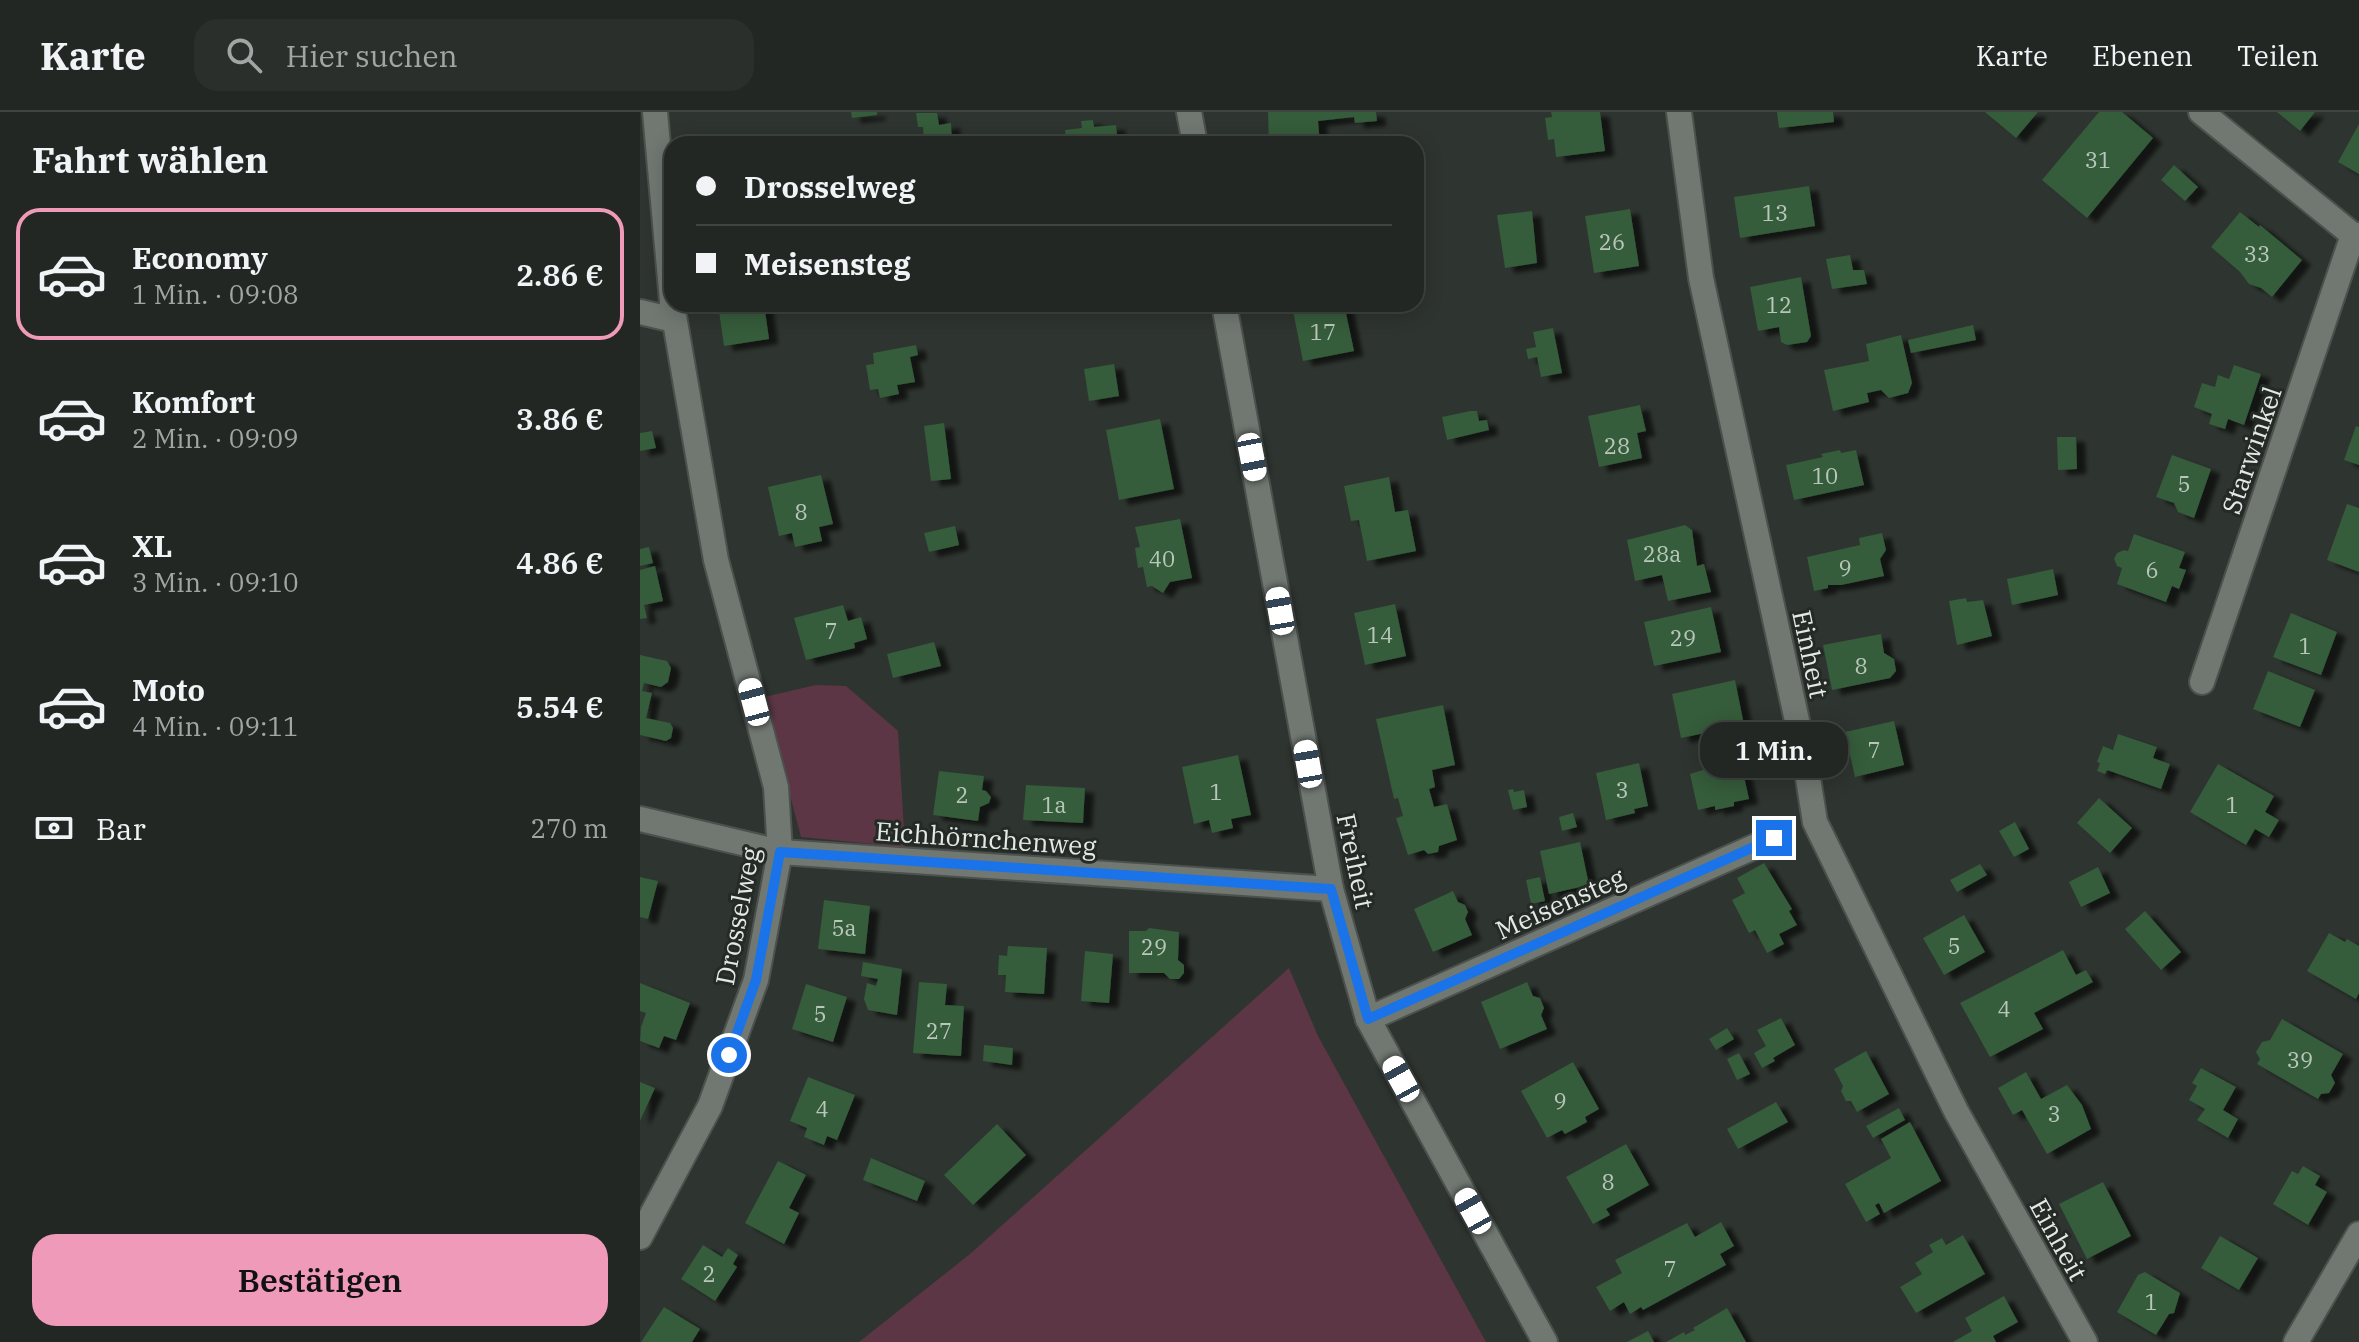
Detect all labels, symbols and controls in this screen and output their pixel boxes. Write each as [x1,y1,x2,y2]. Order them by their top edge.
search box [194,19,754,91]
text: Karte [40,31,146,80]
icon: search [222,33,266,77]
text: Hier suchen [286,36,458,75]
text: Karte [1976,37,2048,74]
text: Ebenen [2092,37,2193,74]
text: Teilen [2237,37,2319,74]
text: Fahrt wählen [32,136,268,183]
house number: 31 [2085,145,2111,174]
text: Drosselweg [744,167,916,206]
house number: 13 [1762,198,1788,227]
house number: 26 [1599,227,1625,256]
icon: car [36,238,108,310]
text: Economy [132,238,268,277]
house number: 33 [2244,239,2270,268]
text: Meisensteg [744,244,911,283]
text: 2.86 € [516,255,604,294]
text: 1 Min. · 09:08 [132,277,299,311]
house number: 12 [1766,290,1792,319]
house number: 17 [1310,317,1336,346]
icon: car [36,382,108,454]
text: Komfort [132,382,255,421]
street label: Starwinkel [2213,382,2289,518]
text: 3.86 € [516,399,604,438]
text: 2 Min. · 09:09 [132,421,299,455]
car [1236,431,1268,483]
house number: 28 [1604,431,1630,460]
house number: 10 [1812,461,1838,490]
house number: 5 [2177,469,2191,498]
house number: 8 [794,497,808,526]
icon: car [36,526,108,598]
text: XL [132,526,172,565]
house number: 28a [1643,539,1681,568]
text: 4.86 € [516,543,604,582]
house number: 40 [1149,544,1175,573]
house number: 9 [1838,553,1852,582]
house number: 6 [2145,555,2159,584]
text: 3 Min. · 09:10 [132,565,299,599]
car [1264,585,1296,637]
street label: Einheit [1785,607,1837,701]
house number: 7 [824,616,838,645]
house number: 14 [1367,620,1393,649]
house number: 29 [1670,623,1696,652]
house number: 1 [2298,631,2312,660]
house number: 8 [1854,651,1868,680]
icon: car [36,670,108,742]
text: Moto [132,670,205,709]
car [736,676,772,728]
text: 5.54 € [516,687,604,726]
text: 4 Min. · 09:11 [132,709,299,743]
callout: 1 Min. [1700,722,1848,778]
text: 1 Min. [1735,733,1813,767]
house number: 7 [1867,735,1881,764]
car [1292,738,1324,790]
house number: 3 [1615,775,1629,804]
house number: 1 [1209,777,1223,806]
house number: 2 [955,780,969,809]
house number: 1a [1041,790,1067,819]
house number: 1 [2225,790,2239,819]
icon: cash [32,806,76,850]
text: Bar [96,809,146,848]
street label: Freiheit [1329,810,1383,912]
text: 270 m [530,811,608,845]
street label: Eichhörnchenweg [874,813,1098,863]
route end [1756,820,1792,856]
street label: Drosselweg [707,844,767,988]
street label: Meisensteg [1490,859,1630,947]
house number: 5a [831,913,857,942]
house number: 5 [1947,931,1961,960]
house number: 29 [1141,932,1167,961]
house number: 4 [1997,994,2011,1023]
house number: 5 [813,999,827,1028]
house number: 27 [926,1016,952,1045]
route start [711,1037,747,1073]
house number: 39 [2287,1045,2313,1074]
car [1379,1052,1423,1106]
house number: 9 [1553,1086,1567,1115]
house number: 4 [815,1094,829,1123]
house number: 3 [2047,1099,2061,1128]
house number: 8 [1601,1167,1615,1196]
car [1451,1184,1495,1238]
street label: Einheit [2023,1192,2095,1286]
button: Bestätigen [32,1234,608,1326]
house number: 7 [1663,1254,1677,1283]
house number: 2 [702,1259,716,1288]
house number: 1 [2144,1287,2158,1316]

